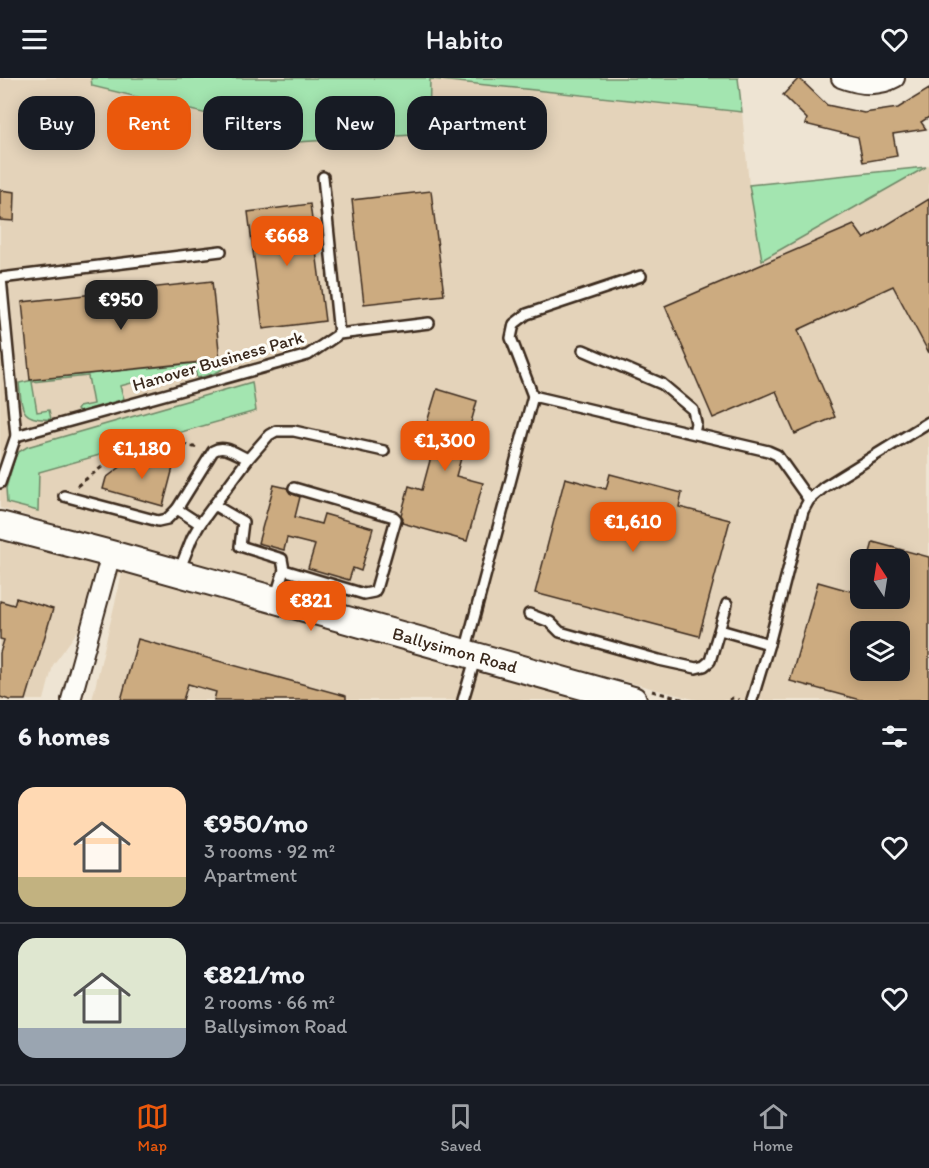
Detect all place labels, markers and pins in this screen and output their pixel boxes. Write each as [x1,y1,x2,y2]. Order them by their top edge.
pin: €668 [251,216,323,267]
pin: €950 [85,280,157,331]
pin: €1,300 [396,421,494,472]
pin: €1,180 [93,429,191,480]
pin: €1,610 [584,502,682,553]
pin: €821 [275,581,347,632]

